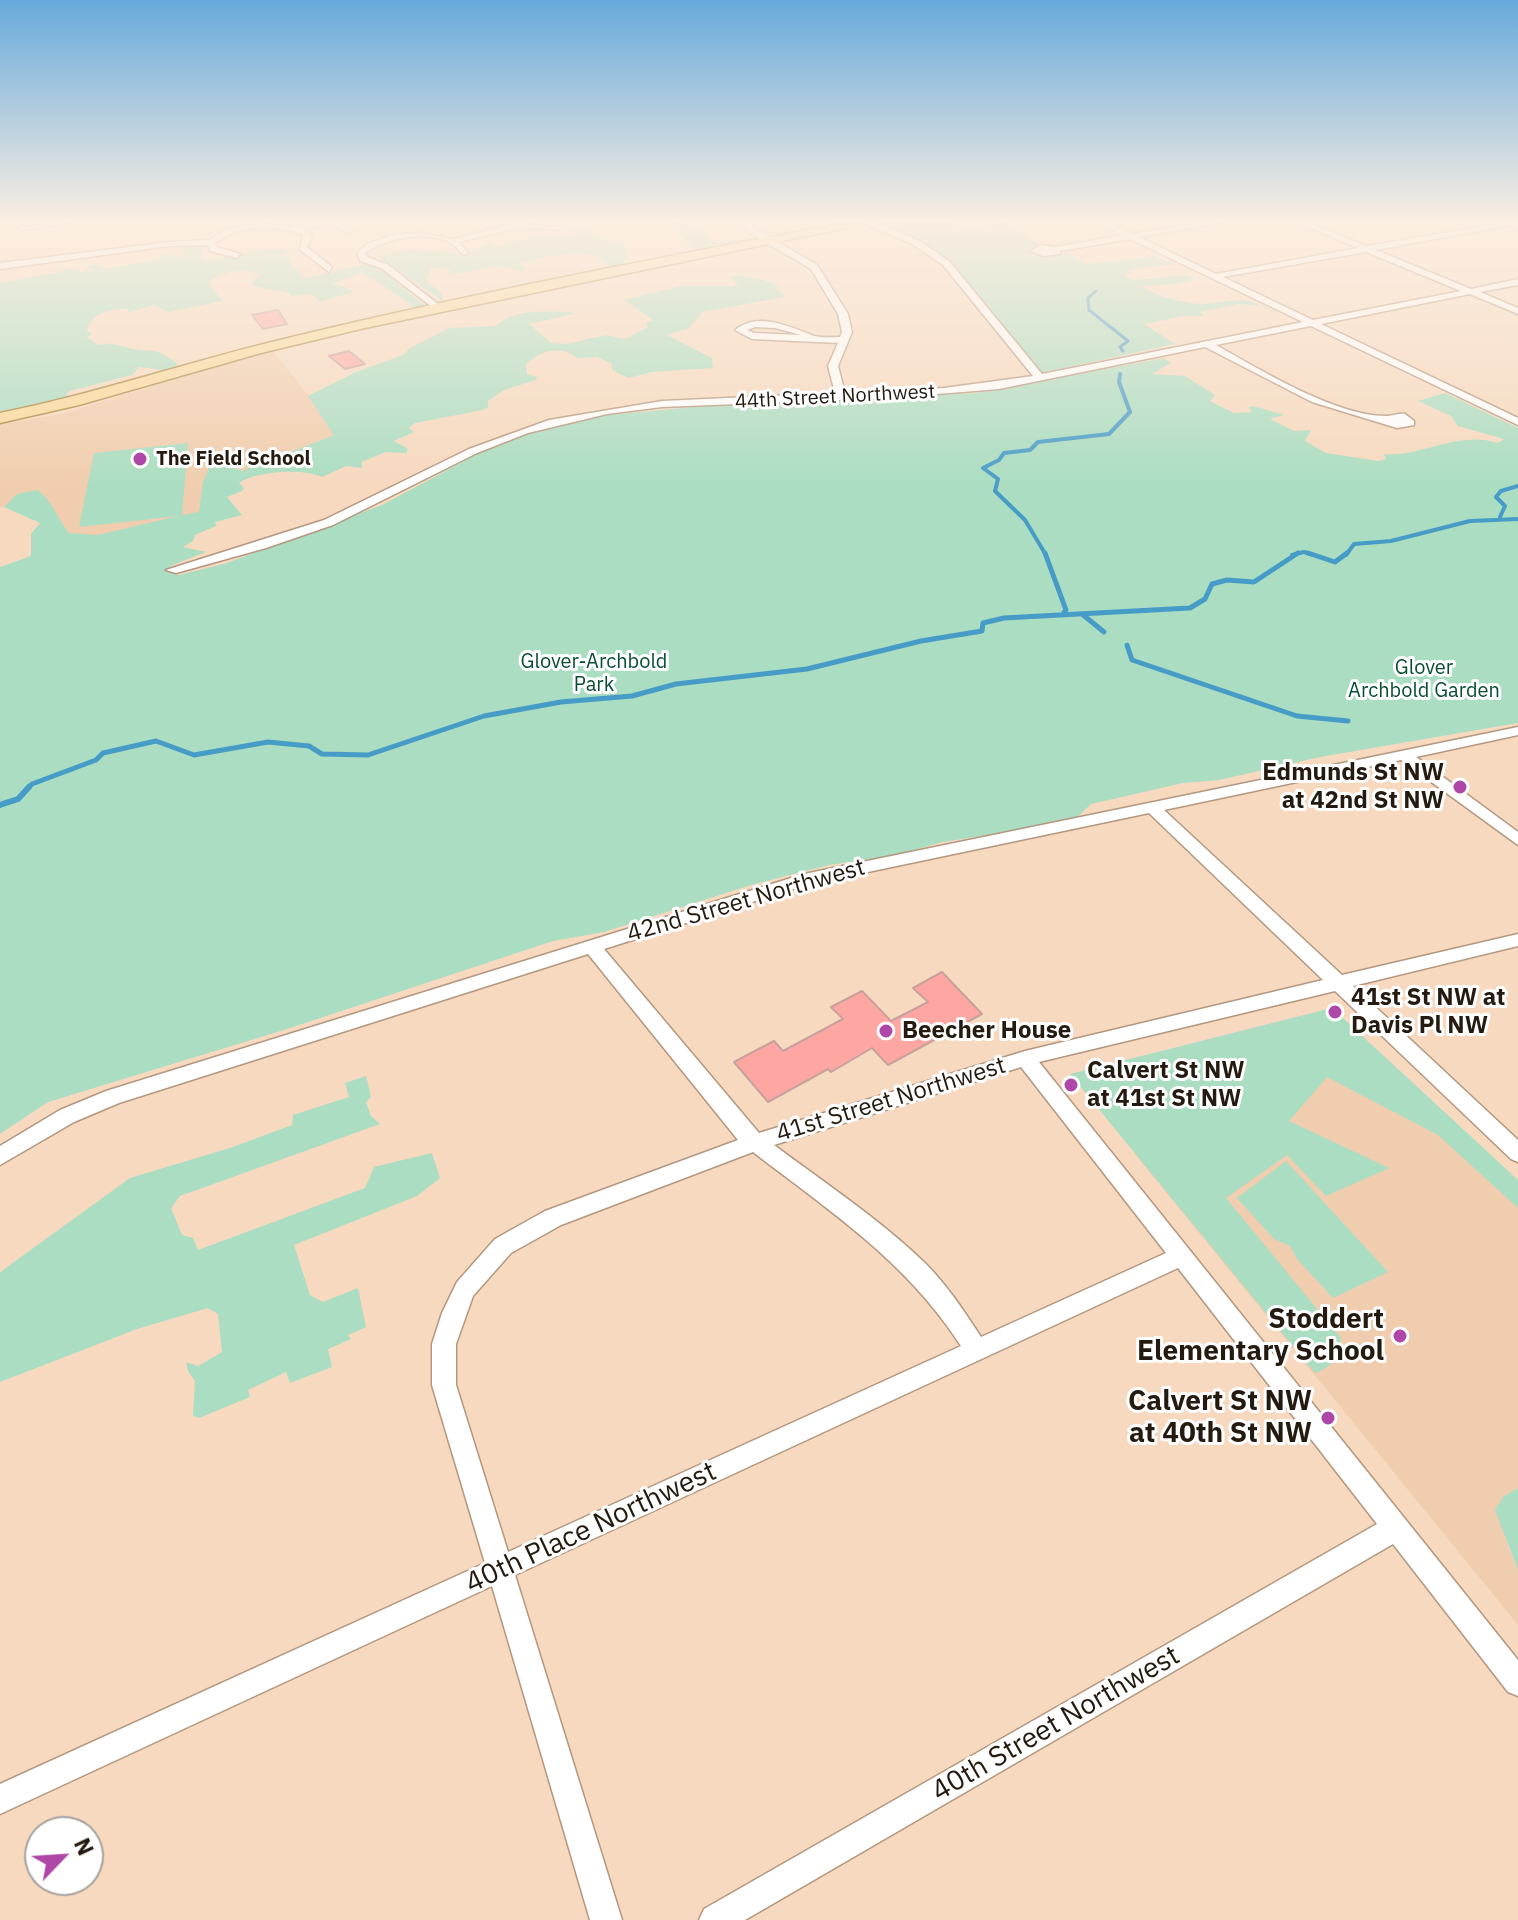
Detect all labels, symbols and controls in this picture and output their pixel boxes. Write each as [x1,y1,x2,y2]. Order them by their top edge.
street label: 44th Street Northwest [734,380,936,414]
place label: The Field School [156,447,311,471]
marker: The Field School [131,450,149,468]
park label: Glover-Archbold Park [521,650,667,697]
park label: Glover Archbold Garden [1348,656,1500,703]
place label: Edmunds St NW at 42nd St NW [1262,759,1444,815]
marker: Edmunds St NW at 42nd St NW [1451,778,1469,796]
street label: 42nd Street Northwest [624,853,868,949]
place label: 41st St NW at Davis Pl NW [1351,984,1505,1040]
marker: 41st St NW at Davis Pl NW [1326,1003,1344,1021]
place label: Beecher House [902,1017,1071,1045]
marker: Beecher House [877,1022,895,1040]
street label: 41st Street Northwest [773,1051,1009,1149]
place label: Calvert St NW at 41st St NW [1087,1057,1245,1113]
marker: Calvert St NW at 41st St NW [1062,1076,1080,1094]
place label: Stoddert Elementary School [1137,1303,1384,1369]
marker: Stoddert Elementary School [1391,1327,1409,1345]
place label: Calvert St NW at 40th St NW [1128,1385,1312,1451]
marker: Calvert St NW at 40th St NW [1319,1409,1337,1427]
street label: 40th Place Northwest [460,1455,722,1601]
street label: 40th Street Northwest [926,1639,1186,1809]
north arrow [24,1816,104,1896]
text: N [68,1833,101,1860]

